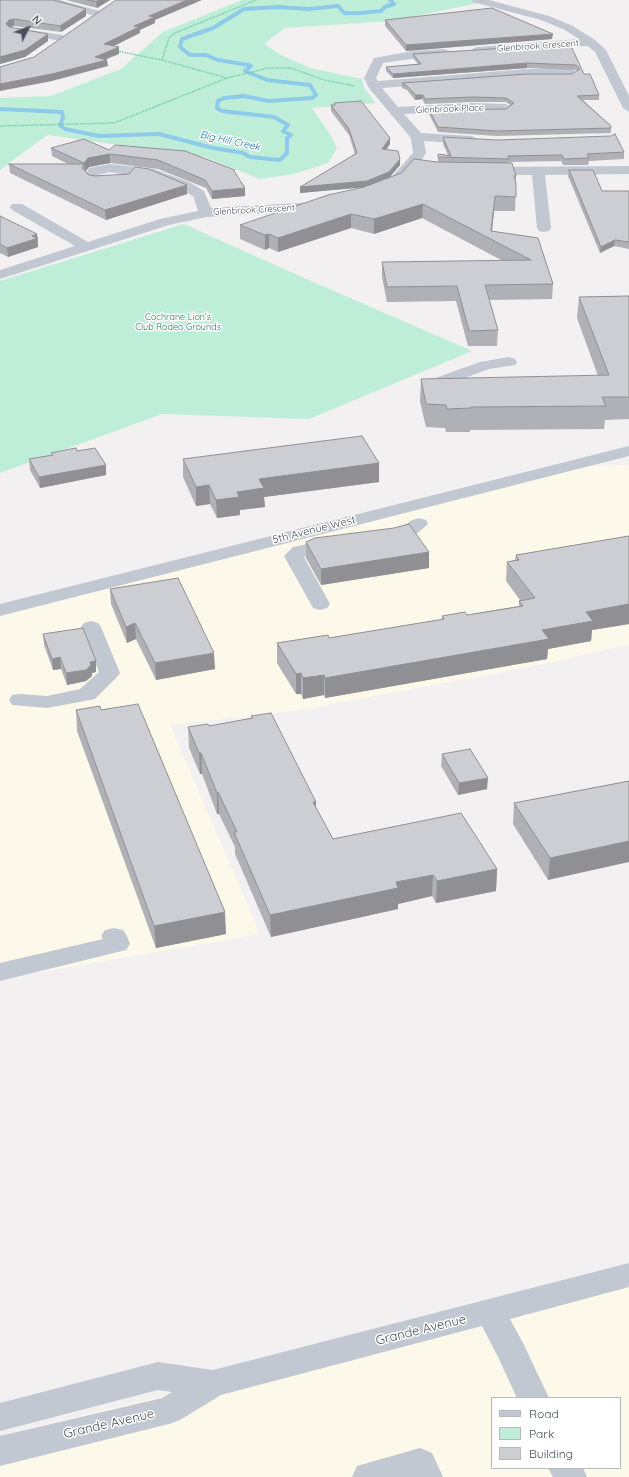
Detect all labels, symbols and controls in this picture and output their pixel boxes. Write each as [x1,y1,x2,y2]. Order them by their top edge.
north arrow [8,8,48,48]
text: N [29,12,45,28]
street label: Glenbrook Crescent [497,38,579,54]
street label: Glenbrook Place [416,102,484,116]
water label: Big Hill Creek [199,129,261,153]
street label: Glenbrook Crescent [213,202,295,218]
park label: Cochrane Lion's Club Rodeo Grounds [135,312,221,333]
street label: 5th Avenue West [271,513,357,547]
street label: Grande Avenue [374,1311,468,1349]
legend [491,1397,621,1469]
street label: Grande Avenue [62,1406,156,1442]
text: Road [529,1406,559,1421]
text: Park [529,1426,554,1441]
text: Building [529,1446,573,1461]

